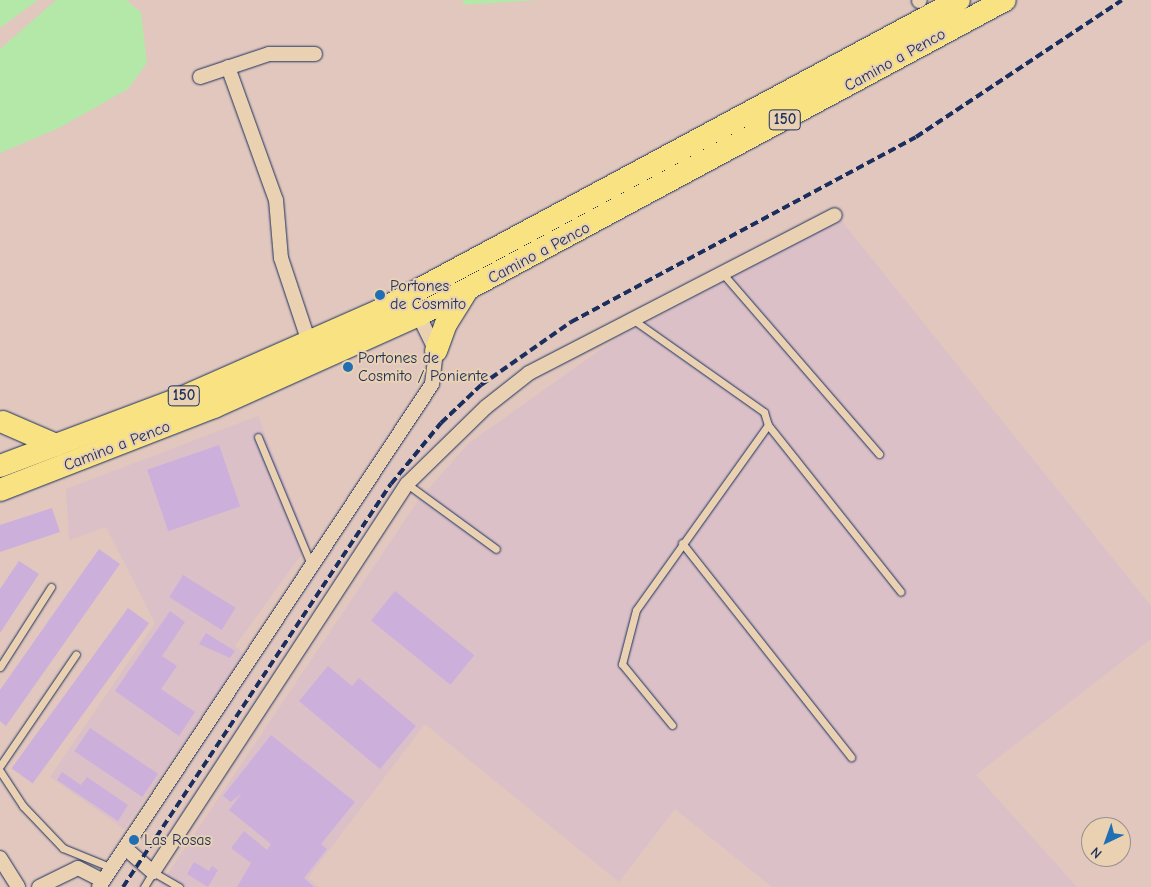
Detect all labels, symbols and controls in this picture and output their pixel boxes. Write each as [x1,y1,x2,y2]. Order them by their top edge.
street label: Camino a Penco [841,24,949,96]
road number: 150 [769,108,801,132]
street label: Camino a Penco [485,218,593,288]
place label: Portones de Cosmito [390,276,466,314]
marker: Portones de Cosmito [374,289,386,301]
place label: Portones de Cosmito / Poniente [358,348,488,386]
marker: Portones de Cosmito / Poniente [342,361,354,373]
road number: 150 [168,384,200,408]
street label: Camino a Penco [61,417,173,475]
north arrow [1081,817,1131,867]
place label: Las Rosas [144,830,211,850]
marker: Las Rosas [128,834,140,846]
text: N [1087,843,1105,862]

